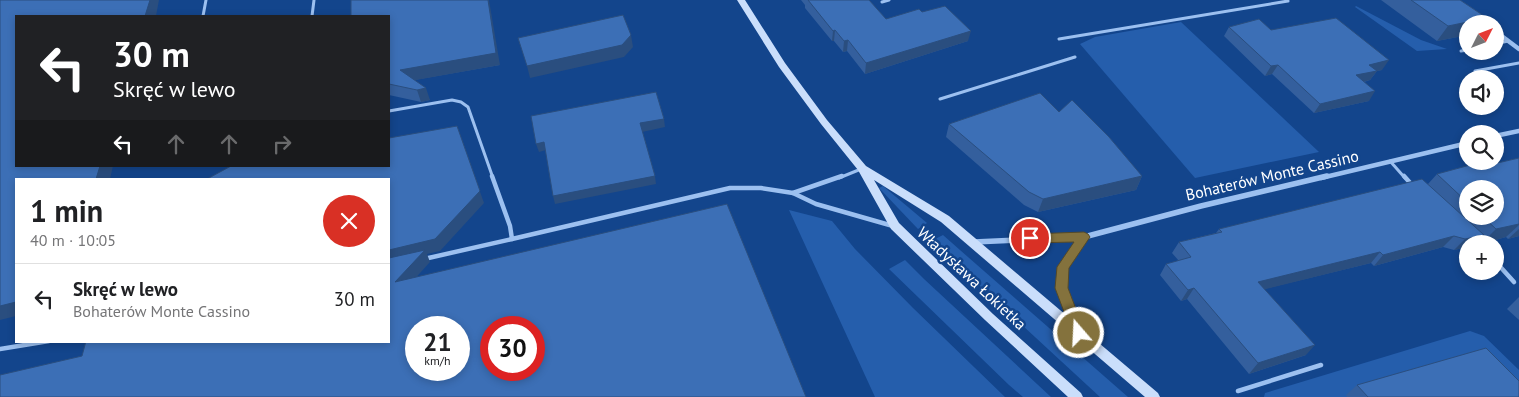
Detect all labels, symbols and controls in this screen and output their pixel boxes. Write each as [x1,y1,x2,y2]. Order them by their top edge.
north arrow [1459,15,1504,60]
map controls [1459,15,1504,280]
text: 30 m [113,31,190,77]
icon: left [30,35,95,100]
button: sound [1459,70,1504,115]
text: Skręć w lewo [113,75,236,103]
button: search [1459,125,1504,170]
icon: left [109,130,137,158]
icon: ahead [162,130,190,158]
icon: ahead [215,130,243,158]
icon: right [268,130,296,158]
street label: Bohaterów Monte Cassino [1184,145,1360,205]
button: layers [1459,180,1504,225]
text: 1 min [30,191,103,230]
button: close [323,195,375,247]
pin [1009,217,1051,259]
street label: Władysława Łokietka [913,222,1031,334]
icon: arrive [1016,224,1044,252]
text: 40 m · 10:05 [30,230,116,250]
button: + [1459,235,1504,280]
text: Skręć w lewo [73,277,178,301]
icon: left [30,285,58,313]
text: 30 m [334,287,375,311]
text: Bohaterów Monte Cassino [73,301,250,321]
position arrow [1052,306,1104,358]
speed limit sign: 30 [480,316,545,381]
text: 21 [423,326,452,358]
text: km/h [424,353,451,368]

